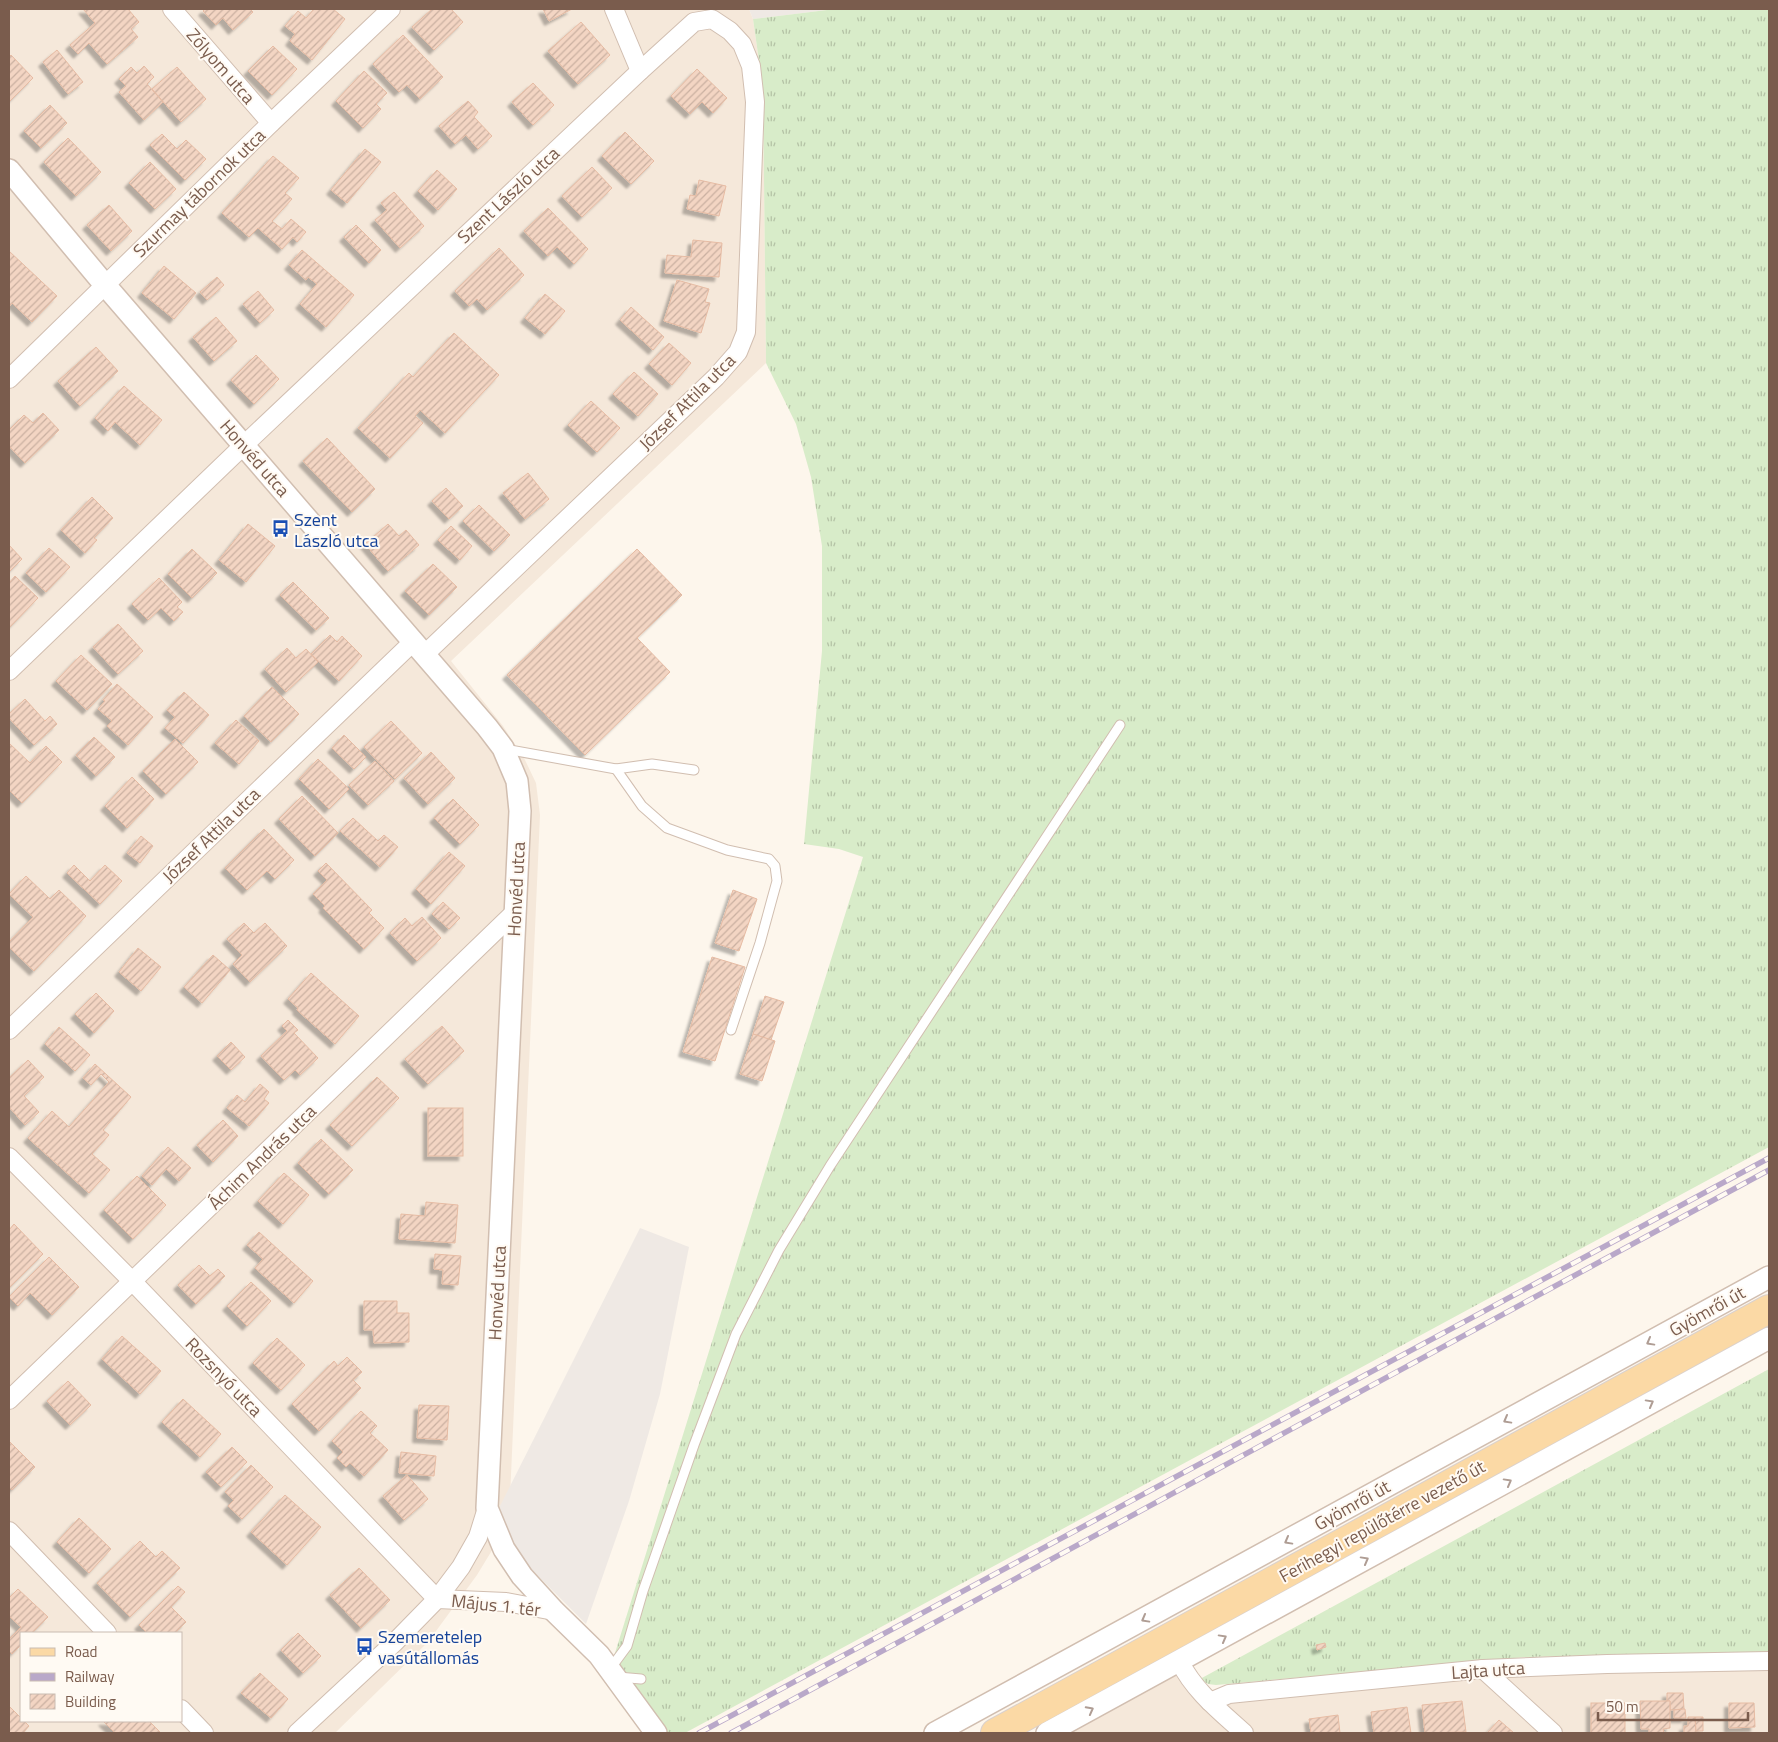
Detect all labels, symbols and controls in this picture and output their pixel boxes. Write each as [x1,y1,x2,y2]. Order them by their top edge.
street label: Zólyom utca [180,22,262,110]
street label: Szurmay tábornok utca [127,122,271,264]
street label: Szent László utca [451,140,565,250]
street label: József Attila utca [633,348,741,456]
street label: Honvéd utca [214,413,296,503]
place label: Szent László utca [294,506,379,554]
bus stop icon: Szent László utca [270,519,290,539]
street label: József Attila utca [156,781,266,889]
street label: Honvéd utca [500,841,532,937]
street label: Áchim András utca [202,1098,322,1216]
street label: Honvéd utca [481,1245,513,1341]
street label: Gyömrői út [1664,1279,1751,1343]
street label: Rozsnyó utca [179,1331,269,1423]
one-way arrow [1646,1336,1655,1346]
one-way arrow [1645,1399,1654,1409]
one-way arrow [1504,1414,1513,1424]
street label: Ferihegyi repülőtérre vezető út [1274,1453,1491,1589]
street label: Gyömrői út [1309,1473,1396,1537]
one-way arrow [1502,1478,1511,1488]
one-way arrow [1284,1534,1293,1544]
one-way arrow [1360,1556,1369,1566]
street label: Május 1. tér [450,1587,542,1623]
one-way arrow [1142,1612,1151,1622]
place label: Szemeretelep vasútállomás [378,1623,482,1671]
legend [20,1632,182,1722]
one-way arrow [1217,1634,1226,1644]
bus stop icon: Szemeretelep vasútállomás [354,1636,374,1656]
text: Road [65,1640,97,1663]
street label: Lajta utca [1450,1654,1526,1686]
text: Railway [65,1665,115,1688]
text: Building [65,1690,116,1713]
scale bar [1598,1690,1748,1722]
text: 50 m [1606,1695,1639,1718]
one-way arrow [1085,1706,1094,1716]

